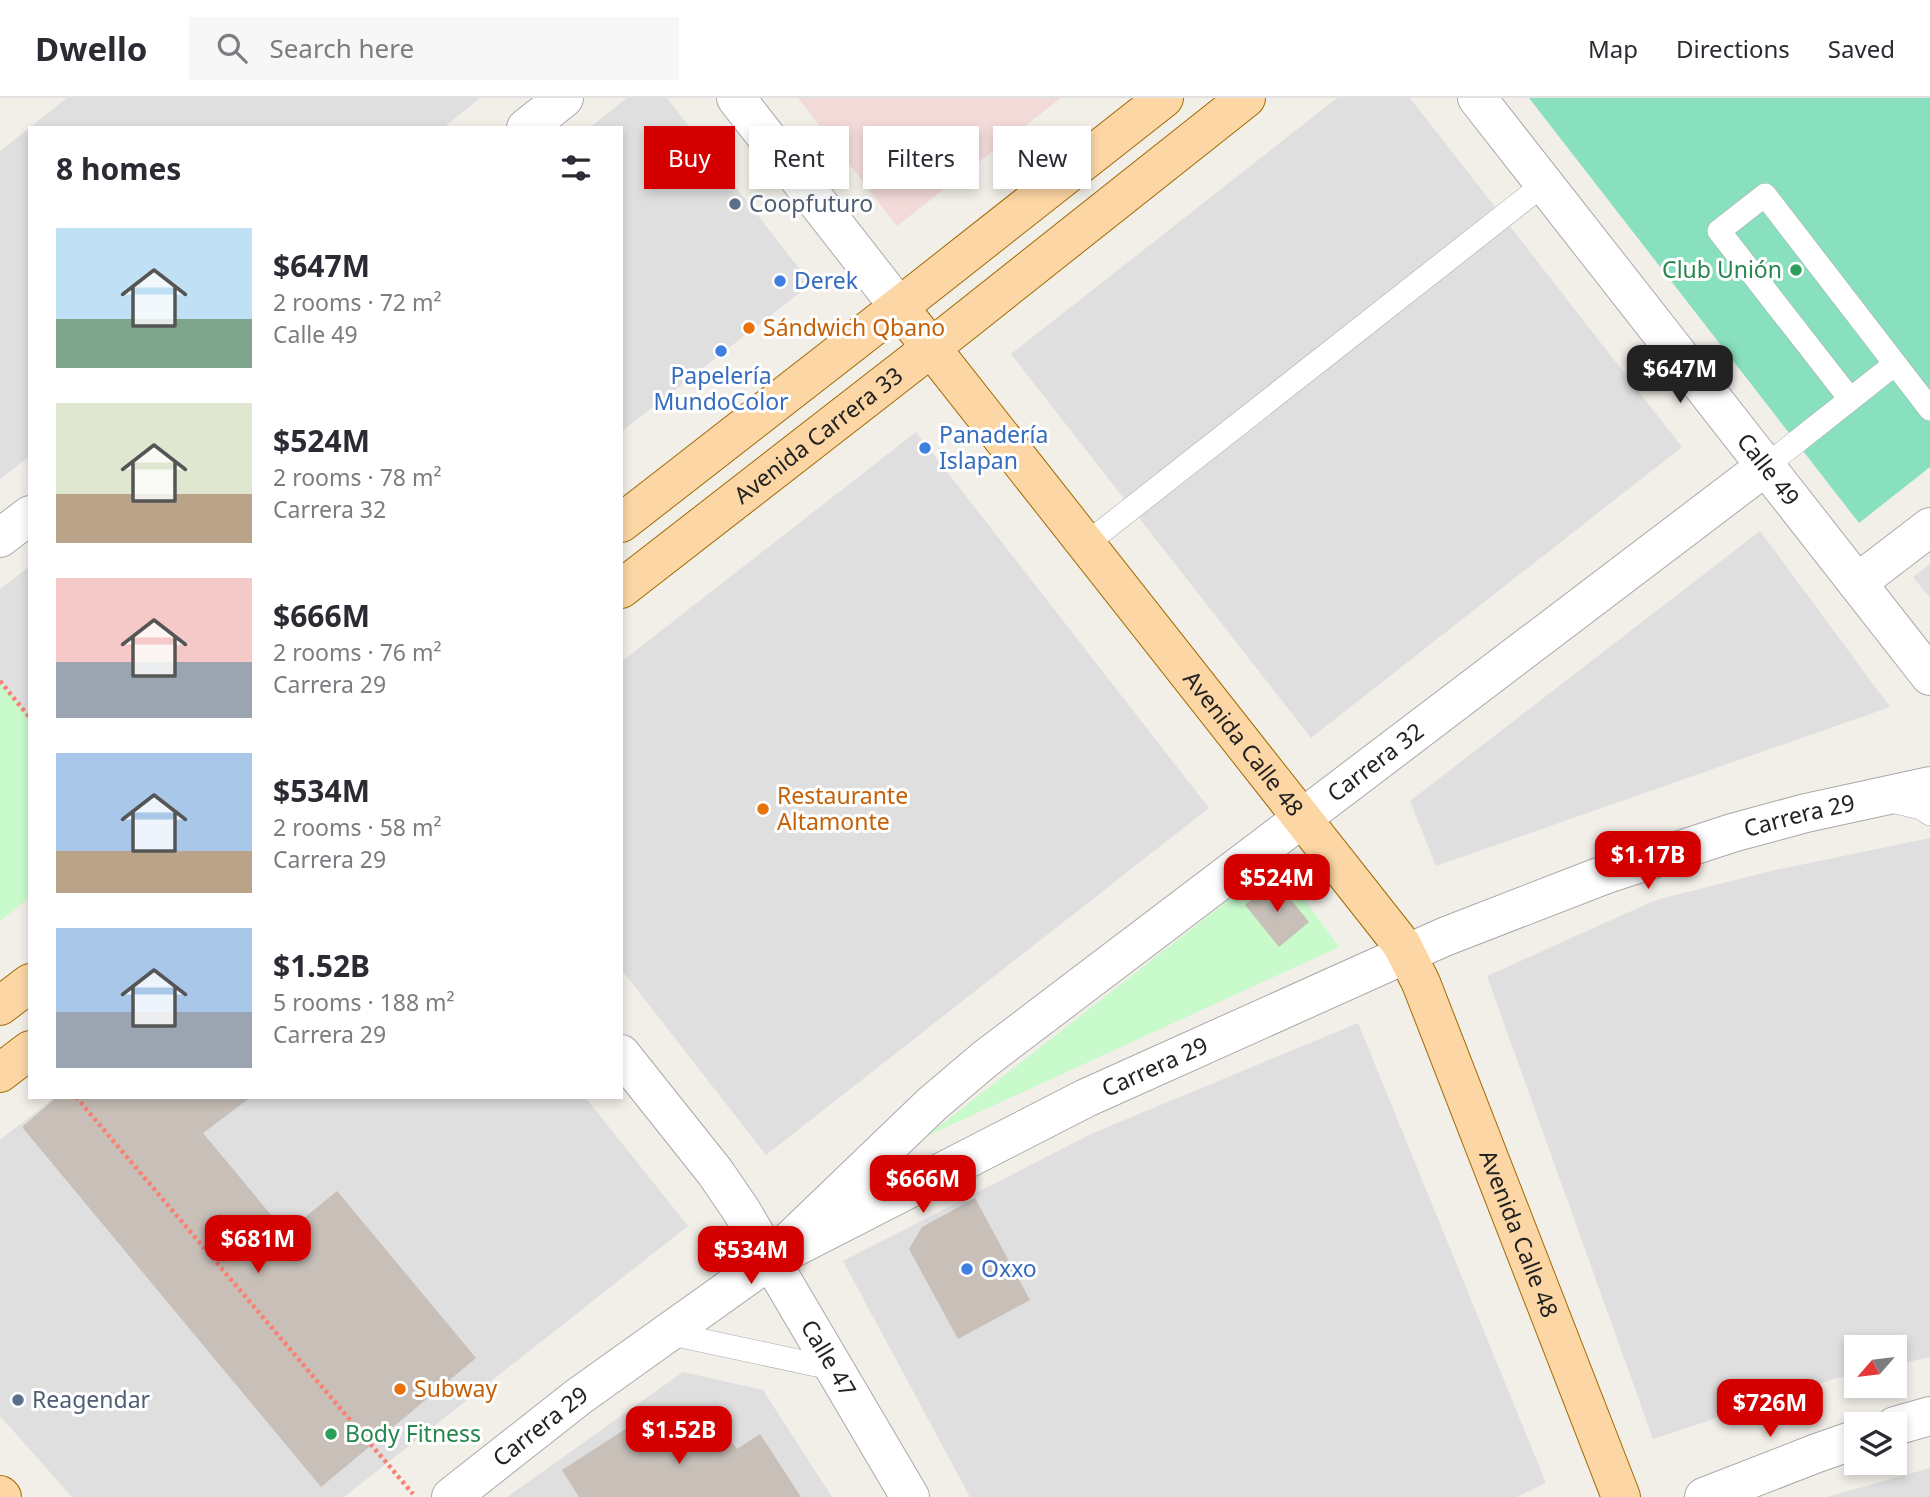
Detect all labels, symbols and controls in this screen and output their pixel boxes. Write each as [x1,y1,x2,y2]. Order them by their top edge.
search box [189,17,679,80]
text: Dwello [35,26,147,71]
icon: search [213,29,251,67]
text: Search here [269,30,414,66]
text: Map [1588,32,1638,65]
text: Directions [1676,32,1790,65]
text: Saved [1828,32,1895,65]
chip: Buy [644,126,735,189]
chip: Rent [749,126,849,189]
chip: Filters [863,126,979,189]
chip: New [993,126,1091,189]
text: 8 homes [56,148,181,189]
icon: filters [557,149,595,187]
place label: Coopfuturo [749,187,873,219]
marker: Coopfuturo [727,196,743,212]
text: $647M [273,245,370,286]
place label: Club Unión [1662,253,1782,285]
icon: home [112,256,196,340]
marker: Club Unión [1788,262,1804,278]
place label: Derek [794,264,859,296]
marker: Derek [772,273,788,289]
text: 2 rooms · 72 m² [273,286,442,318]
place label: Sándwich Qbano [763,311,945,343]
text: Calle 49 [273,318,358,350]
marker: Sándwich Qbano [741,320,757,336]
marker: Papelería MundoColor [713,343,729,359]
pin: $647M [1631,345,1729,405]
text: $647M [1643,352,1717,384]
place label: Papelería MundoColor [653,359,789,417]
street label: Avenida Carrera 33 [727,359,909,511]
place label: Panadería Islapan [939,418,1048,476]
text: $524M [273,420,370,461]
street label: Calle 49 [1730,426,1808,512]
icon: home [112,431,196,515]
marker: Panadería Islapan [917,440,933,456]
text: 2 rooms · 78 m² [273,461,442,493]
text: Carrera 32 [273,493,386,525]
text: $666M [273,595,370,636]
icon: home [112,606,196,690]
text: 2 rooms · 76 m² [273,636,442,668]
street label: Avenida Calle 48 [1177,664,1311,822]
text: Carrera 29 [273,668,386,700]
street label: Carrera 32 [1320,715,1430,809]
text: $534M [273,770,370,811]
place label: Restaurante Altamonte [777,779,908,837]
icon: home [112,781,196,865]
street label: Carrera 29 [1740,786,1858,844]
marker: Restaurante Altamonte [755,801,771,817]
text: 2 rooms · 58 m² [273,811,442,843]
pin: $1.17B [1591,832,1705,891]
text: $1.17B [1611,838,1685,870]
text: Carrera 29 [273,843,386,875]
pin: $524M [1228,854,1326,914]
text: $524M [1240,861,1314,893]
text: $1.52B [273,945,370,986]
icon: home [112,956,196,1040]
text: 5 rooms · 188 m² [273,986,455,1018]
text: Carrera 29 [273,1018,386,1050]
street label: Carrera 29 [1096,1028,1213,1104]
street label: Avenida Calle 48 [1472,1145,1567,1322]
pin: $666M [874,1156,972,1215]
text: $666M [886,1162,960,1194]
pin: $681M [209,1216,307,1275]
text: $681M [221,1222,295,1254]
pin: $534M [702,1226,800,1286]
text: $534M [714,1233,788,1265]
place label: Oxxo [981,1252,1037,1284]
marker: Oxxo [959,1261,975,1277]
street label: Calle 47 [794,1313,864,1402]
north arrow [1844,1335,1908,1398]
map controls [1844,1335,1907,1475]
place label: Subway [414,1372,498,1404]
street label: Carrera 29 [486,1378,594,1473]
pin: $726M [1721,1380,1819,1439]
marker: Subway [392,1381,408,1397]
place label: Reagendar [32,1383,151,1415]
text: $726M [1733,1386,1807,1418]
marker: Reagendar [10,1392,26,1408]
pin: $1.52B [622,1406,736,1466]
button: layers [1844,1412,1907,1475]
text: $1.52B [642,1413,716,1445]
place label: Body Fitness [345,1417,481,1449]
marker: Body Fitness [323,1426,339,1442]

